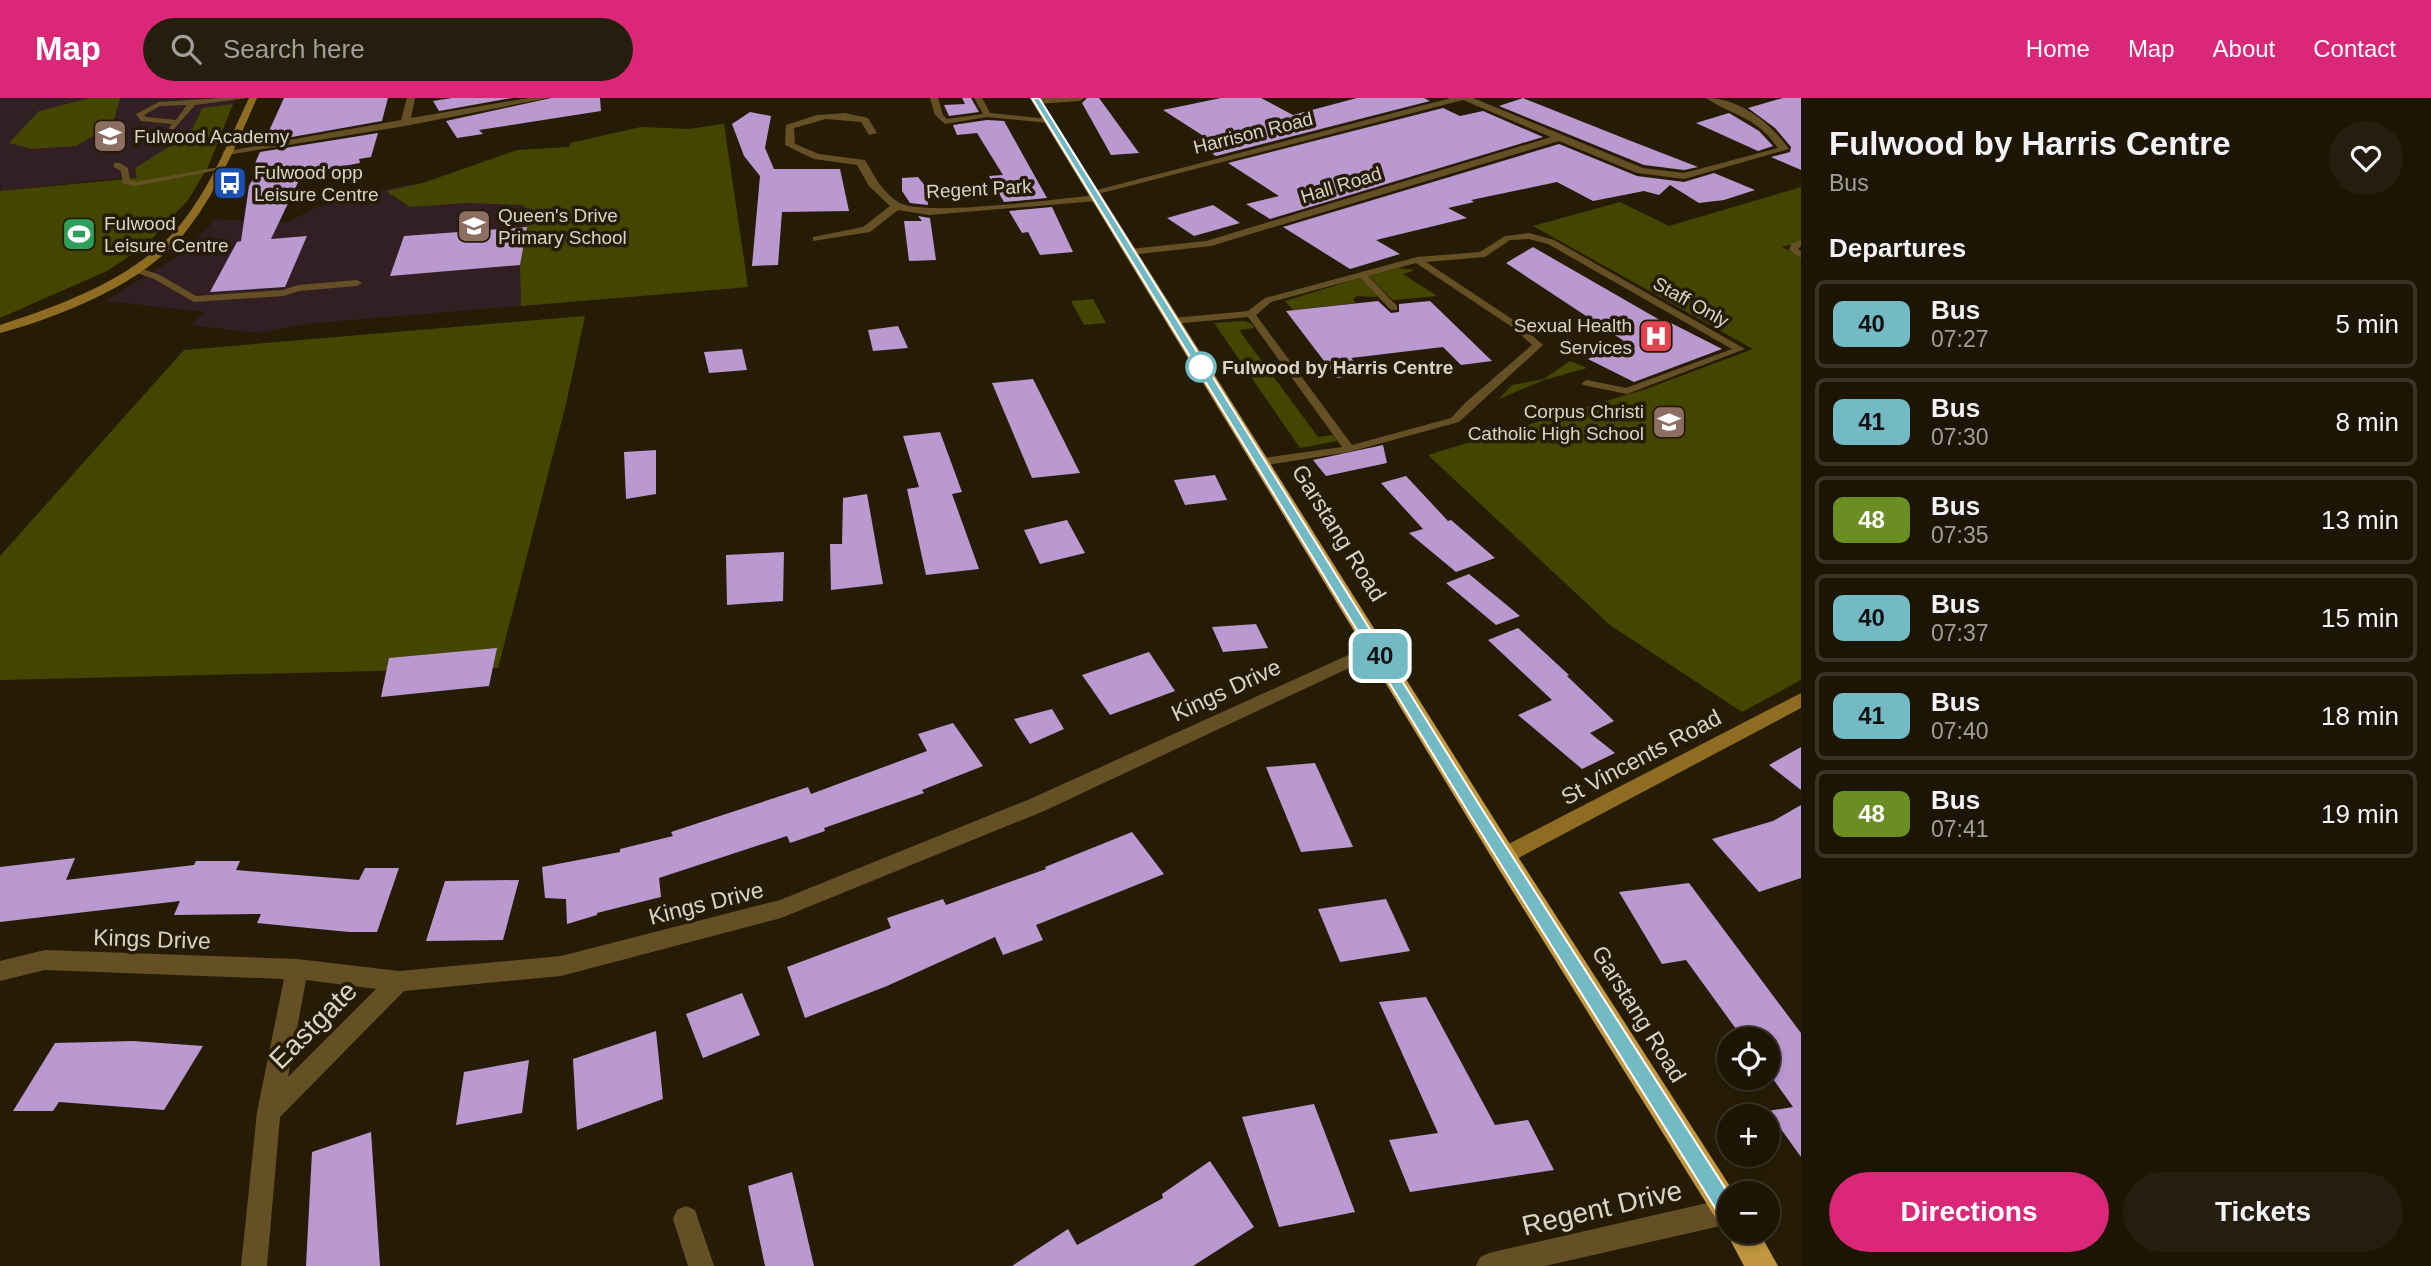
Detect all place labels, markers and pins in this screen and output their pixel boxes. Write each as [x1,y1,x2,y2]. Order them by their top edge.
school or university icon: Fulwood Academy [91,117,129,155]
place label: Fulwood Academy [134,126,290,147]
place label: Fulwood opp Leisure Centre [254,162,379,205]
bus stop icon: Fulwood opp Leisure Centre [211,164,249,202]
place label: Queen's Drive Primary School [498,205,627,248]
school or university icon: Queen's Drive Primary School [455,207,493,245]
place label: Fulwood Leisure Centre [104,213,229,256]
sports icon: Fulwood Leisure Centre [60,215,98,253]
place label: Sexual Health Services [1514,315,1632,358]
hospital icon: Sexual Health Services [1637,317,1675,355]
marker: Fulwood by Harris Centre [1186,352,1216,382]
place label: Fulwood by Harris Centre [1222,357,1453,378]
place label: Corpus Christi Catholic High School [1468,401,1644,444]
school or university icon: Corpus Christi Catholic High School [1650,403,1688,441]

